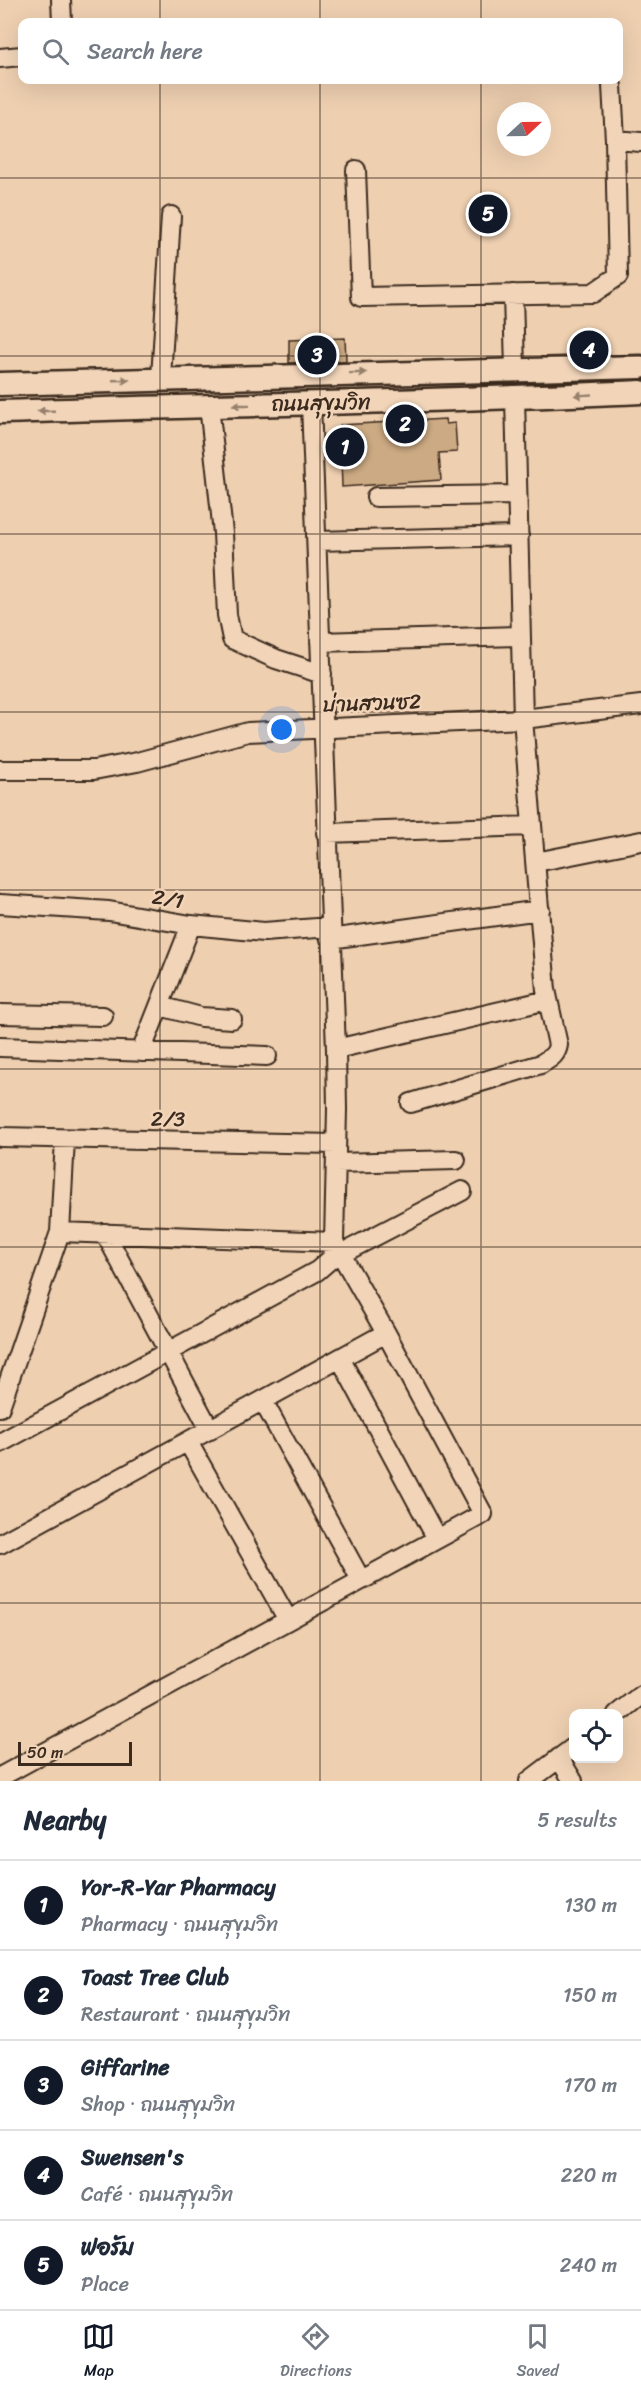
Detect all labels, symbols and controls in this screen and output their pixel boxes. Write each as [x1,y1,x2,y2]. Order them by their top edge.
search box [18,18,623,84]
text: Search here [87,32,203,71]
icon: search [39,35,72,68]
north arrow [497,102,551,156]
pin: 5 [468,192,508,236]
pin: 4 [570,328,608,372]
pin: 3 [298,332,336,378]
one-way arrow [349,369,368,378]
one-way arrow [112,375,131,384]
street label: ถนนสุขุมวิท [271,383,371,423]
one-way arrow [573,390,592,399]
one-way arrow [231,400,250,410]
pin: 2 [386,402,424,446]
one-way arrow [36,406,55,415]
pin: 1 [326,424,364,470]
street label: บ่านสวนซ2 [322,682,422,724]
your location [267,715,296,744]
street label: 2/1 [149,878,187,920]
street label: 2/3 [151,1100,186,1138]
map controls [569,1709,623,1763]
button: locate [569,1709,623,1763]
text: 50 m [27,1738,63,1767]
scale bar [18,1739,132,1766]
text: Nearby [24,1797,106,1843]
text: 5 results [538,1803,617,1838]
text: Yor-R-Yar Pharmacy [81,1868,276,1907]
text: 1 [39,1888,48,1923]
text: 130 m [564,1888,617,1923]
text: Pharmacy · ถนนสุขุมวิท [81,1907,278,1942]
text: Toast Tree Club [81,1958,229,1997]
text: 2 [38,1978,49,2013]
text: 150 m [563,1978,617,2013]
text: Restaurant · ถนนสุขุมวิท [81,1997,290,2032]
text: Giffarine [81,2048,170,2087]
text: 3 [38,2068,49,2103]
text: 170 m [564,2068,617,2103]
text: Shop · ถนนสุขุมวิท [81,2087,235,2122]
text: Swensen's [81,2138,184,2177]
text: 4 [37,2158,50,2193]
text: 220 m [561,2158,617,2193]
text: Café · ถนนสุขุมวิท [81,2177,233,2212]
text: ฟอรัม [81,2228,134,2267]
text: 5 [37,2248,50,2283]
text: 240 m [560,2248,617,2283]
text: Place [81,2267,129,2302]
tab: Map [82,2320,115,2385]
tab: Directions [280,2320,352,2385]
tab: Saved [516,2320,559,2385]

